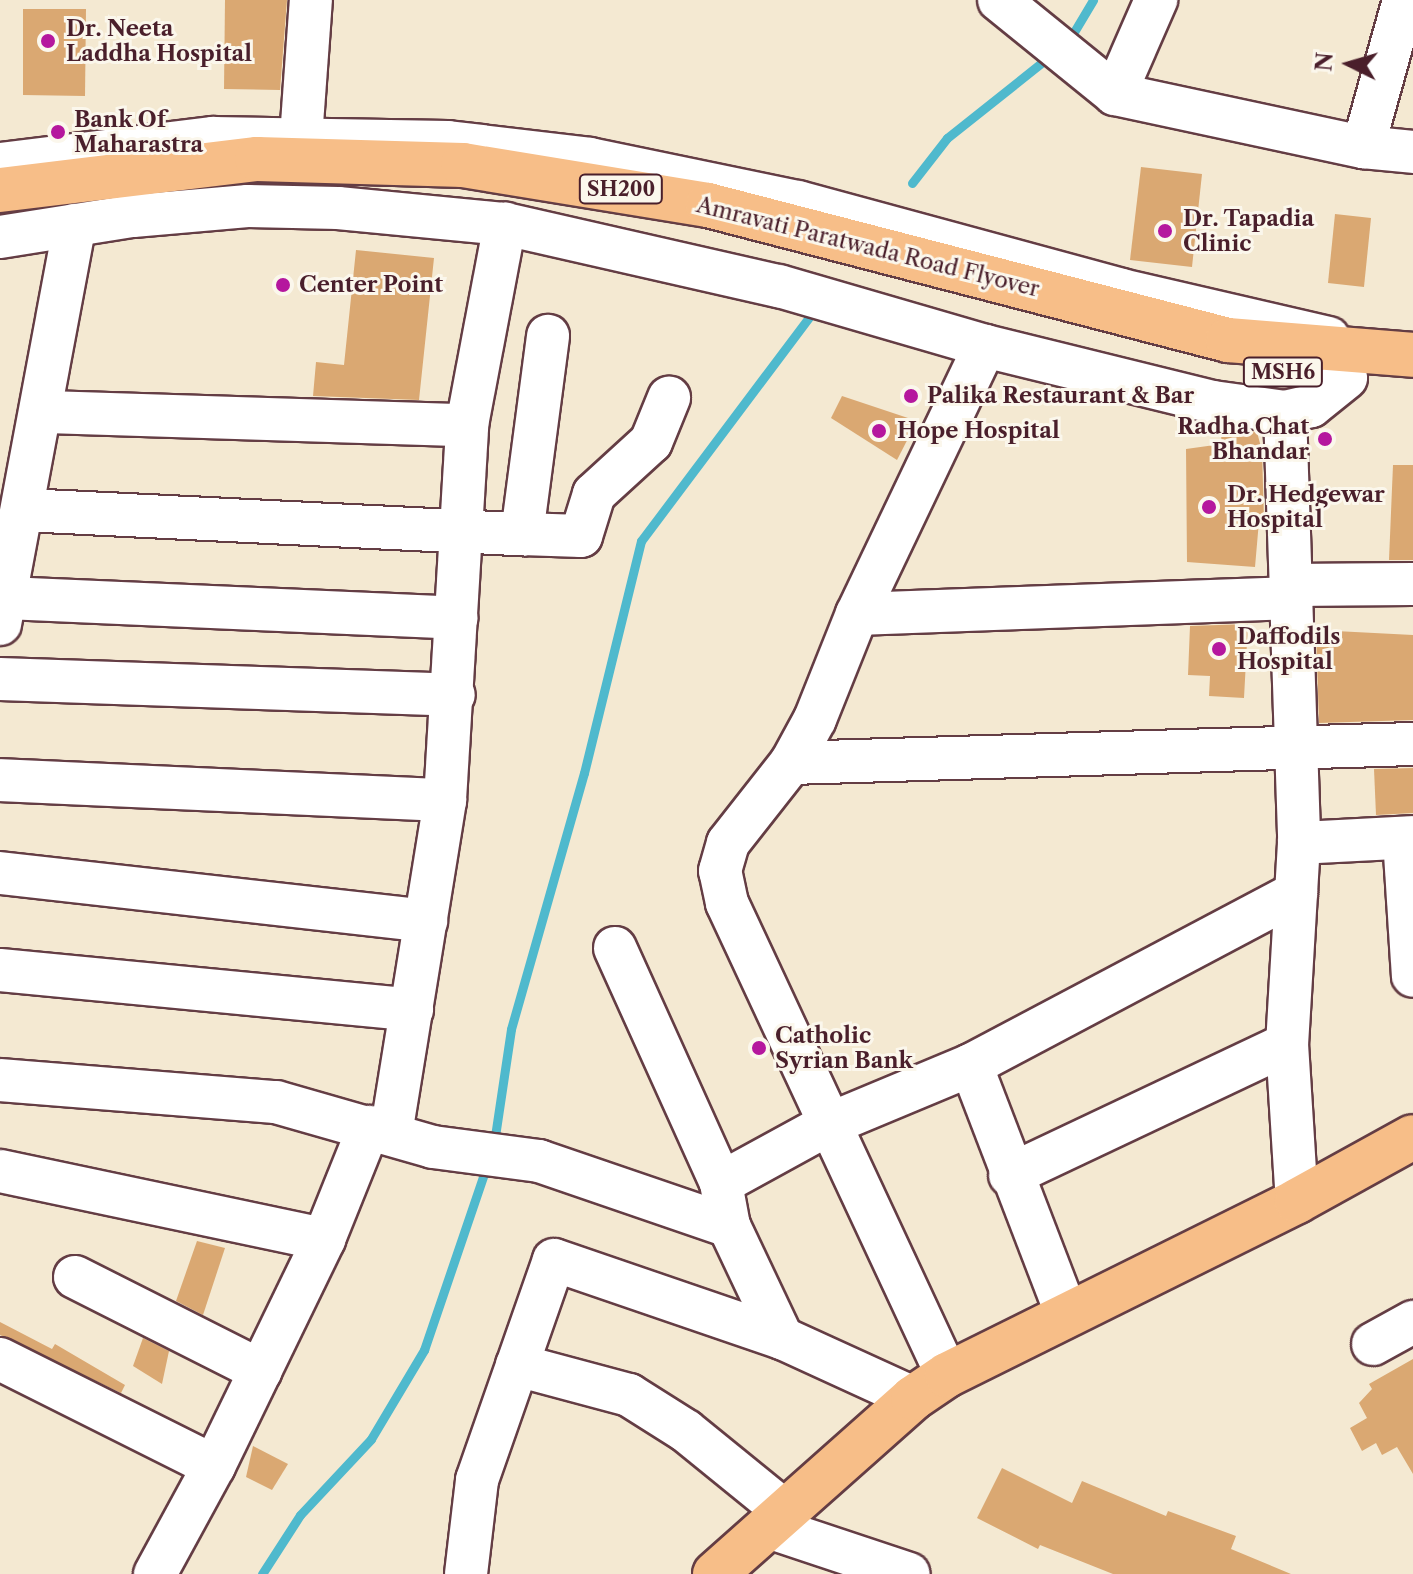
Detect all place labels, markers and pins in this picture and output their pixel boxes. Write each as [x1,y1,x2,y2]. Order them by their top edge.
place label: Dr. Neeta Laddha Hospital [66,15,252,66]
marker: Dr. Neeta Laddha Hospital [37,30,59,52]
place label: Bank Of Maharastra [74,106,203,158]
marker: Bank Of Maharastra [49,123,67,141]
place label: Dr. Tapadia Clinic [1183,205,1315,256]
marker: Dr. Tapadia Clinic [1154,220,1176,242]
place label: Center Point [299,272,443,298]
marker: Center Point [274,276,292,294]
place label: Palika Restaurant & Bar [927,383,1195,409]
marker: Palika Restaurant & Bar [902,387,920,405]
place label: Radha Chat Bhandar [1177,413,1309,464]
place label: Hope Hospital [897,418,1060,444]
marker: Hope Hospital [868,420,890,442]
marker: Radha Chat Bhandar [1316,430,1334,448]
place label: Dr. Hedgewar Hospital [1227,481,1385,532]
marker: Dr. Hedgewar Hospital [1198,496,1220,518]
place label: Daffodils Hospital [1237,623,1340,674]
marker: Daffodils Hospital [1208,638,1230,660]
place label: Catholic Syrian Bank [775,1022,913,1074]
marker: Catholic Syrian Bank [750,1039,768,1057]

